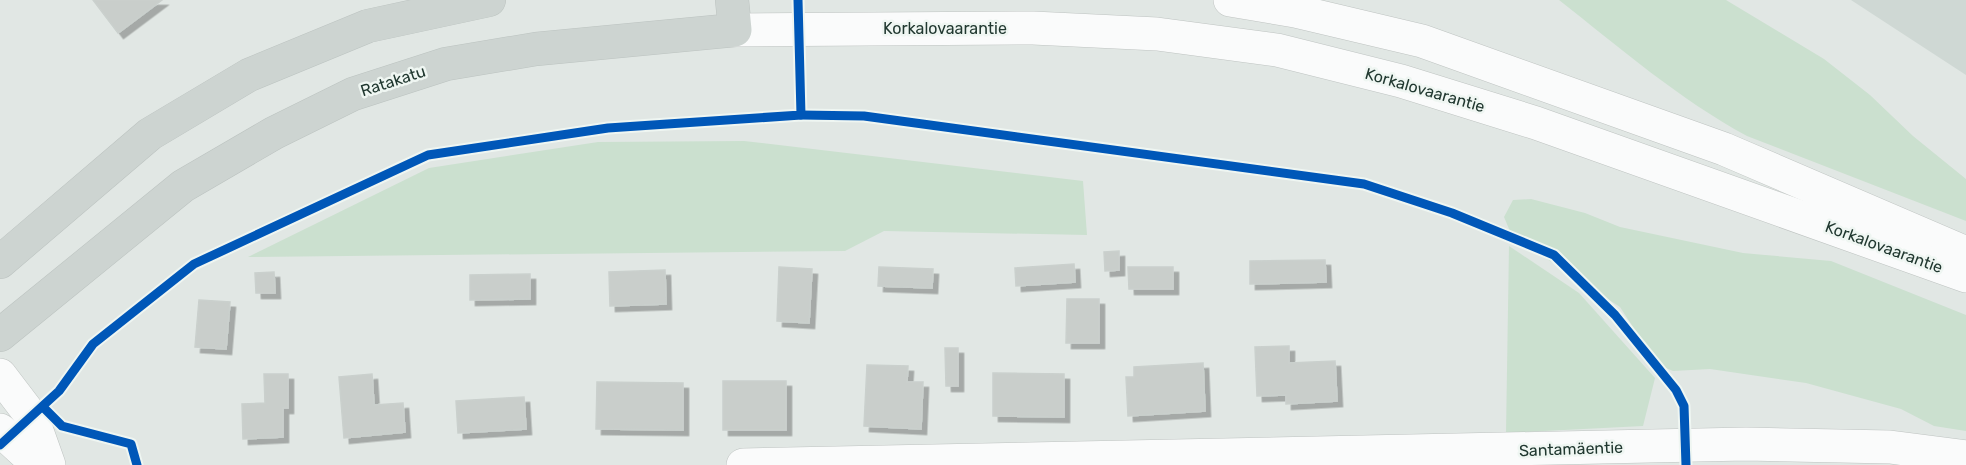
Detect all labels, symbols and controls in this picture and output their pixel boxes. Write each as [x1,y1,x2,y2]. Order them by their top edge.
street label: Korkalovaarantie [883,19,1007,38]
street label: Ratakatu [358,62,428,100]
street label: Korkalovaarantie [1363,64,1487,116]
street label: Korkalovaarantie [1823,217,1945,277]
street label: Santamäentie [1519,438,1623,460]

